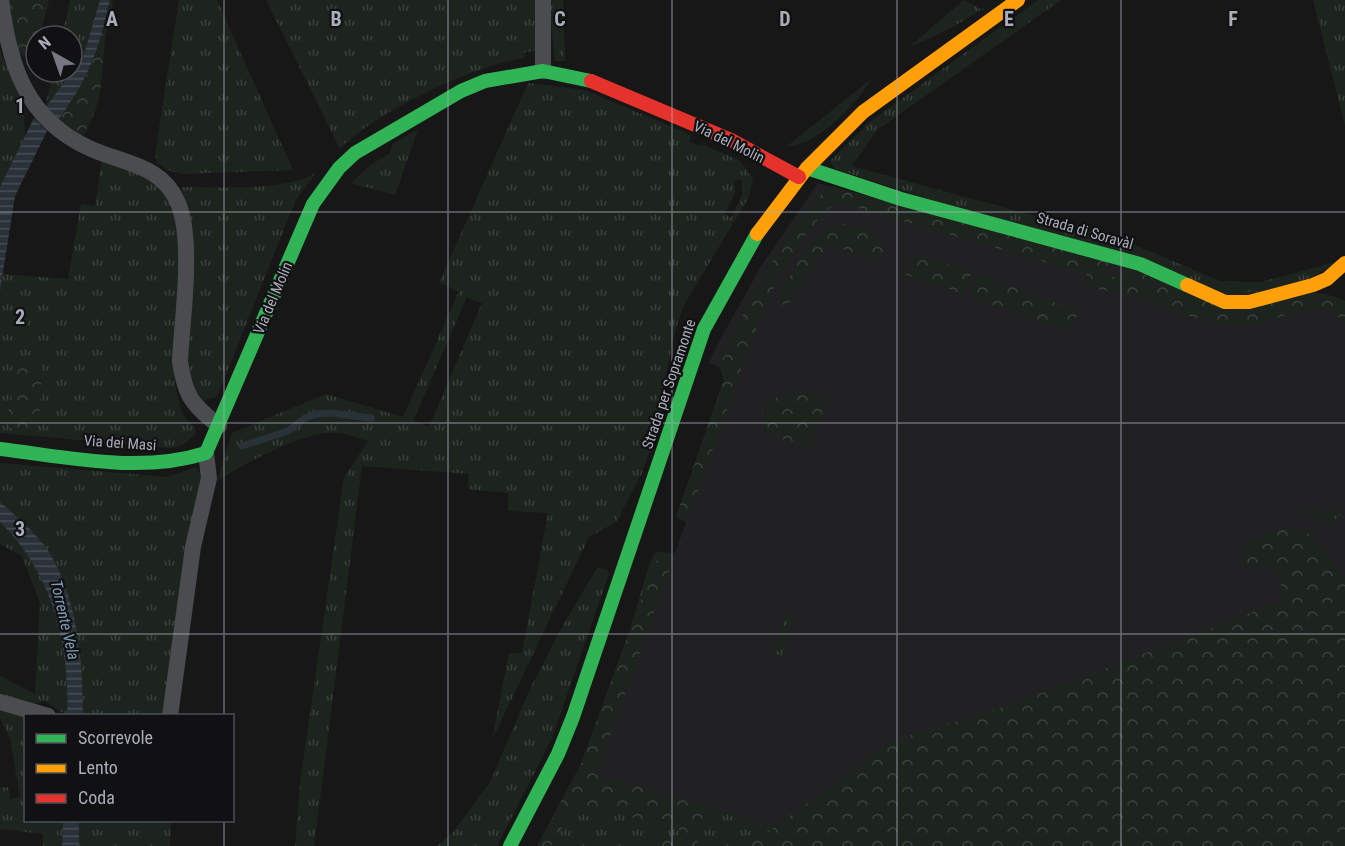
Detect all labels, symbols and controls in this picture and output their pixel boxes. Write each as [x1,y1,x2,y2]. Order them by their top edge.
text: A [106,7,118,31]
text: B [330,7,342,31]
text: C [554,7,566,31]
text: D [779,7,791,31]
text: E [1004,7,1014,31]
text: F [1228,7,1238,31]
north arrow [24,24,84,84]
text: N [35,32,55,53]
text: 1 [15,94,25,118]
street label: Via del Molin [691,117,767,167]
street label: Strada di Soravàl [1035,209,1135,253]
street label: Via del Molin [250,259,296,337]
text: 2 [15,305,25,329]
street label: Strada per Sopramonte [638,317,700,451]
street label: Via dei Masi [83,431,157,455]
text: 3 [15,517,25,541]
water label: Torrente Vela [47,578,83,662]
legend [24,714,234,822]
text: Scorrevole [78,727,153,748]
text: Lento [78,757,118,778]
text: Coda [78,787,115,808]

